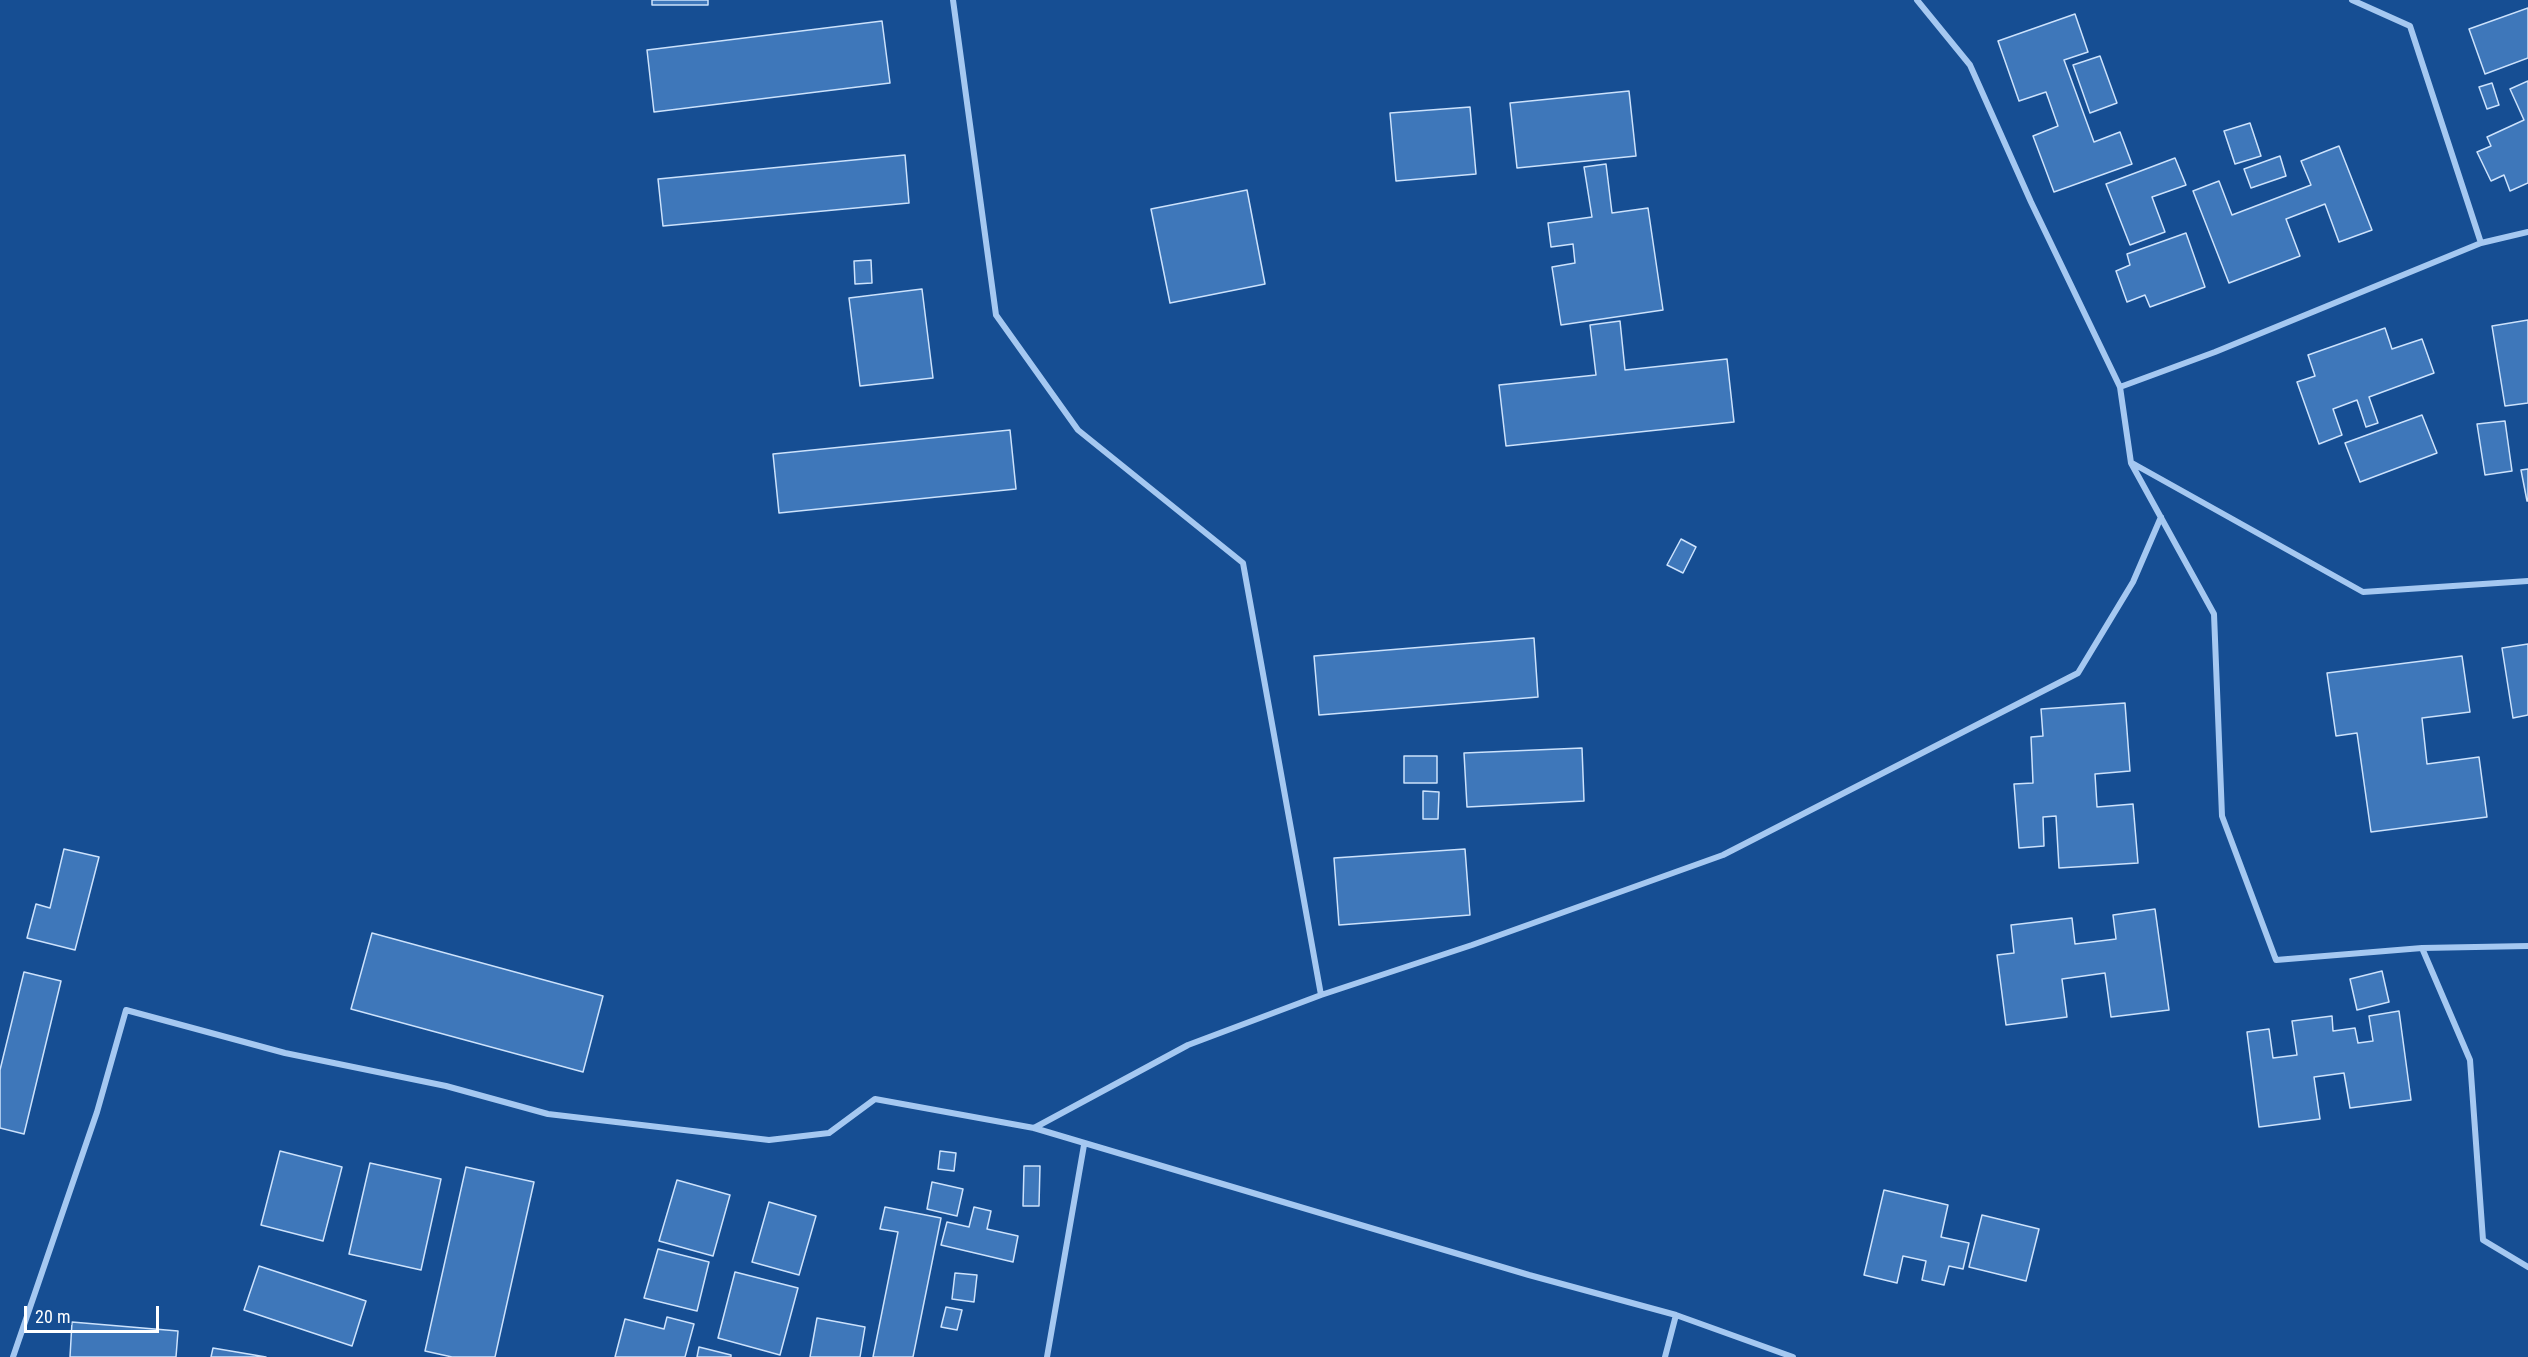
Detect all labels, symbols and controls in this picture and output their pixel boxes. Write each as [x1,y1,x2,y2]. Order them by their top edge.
scale bar [27,1294,162,1332]
text: 20 m [35,1306,70,1327]

